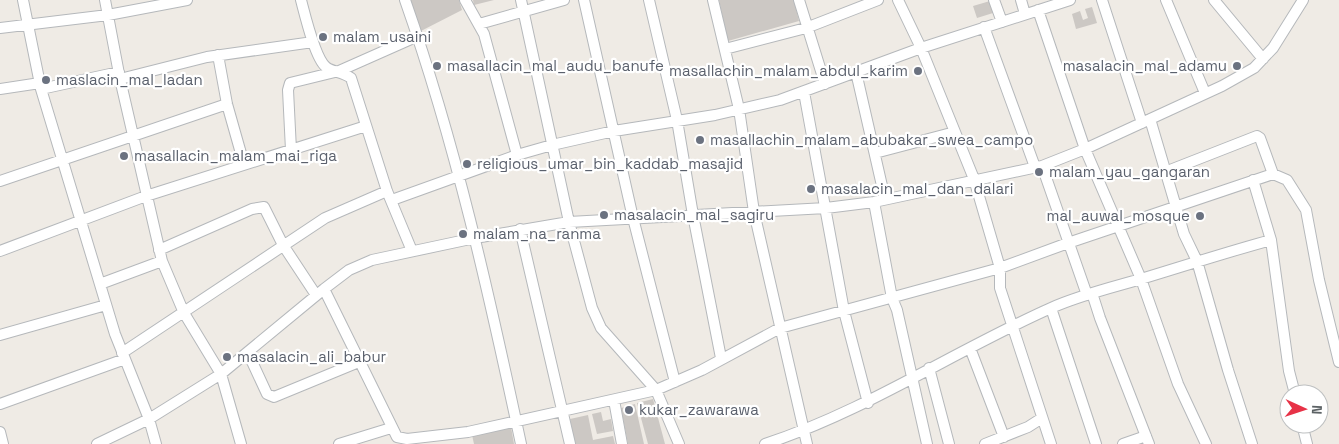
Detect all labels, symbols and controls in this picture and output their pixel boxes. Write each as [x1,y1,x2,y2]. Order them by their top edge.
place label: malam_usaini [333,27,431,46]
marker: malam_usaini [317,31,329,43]
place label: masallacin_mal_audu_banufe [447,56,664,75]
place label: masalacin_mal_adamu [1063,56,1227,75]
marker: masallacin_mal_audu_banufe [431,60,443,72]
marker: masalacin_mal_adamu [1231,60,1243,72]
place label: masallachin_malam_abdul_karim [669,61,908,80]
marker: masallachin_malam_abdul_karim [912,65,924,77]
place label: maslacin_mal_ladan [56,70,203,89]
marker: maslacin_mal_ladan [40,74,52,86]
place label: masallachin_malam_abubakar_swea_campo [710,130,1033,149]
marker: masallachin_malam_abubakar_swea_campo [694,134,706,146]
place label: masallacin_malam_mai_riga [134,146,337,165]
marker: masallacin_malam_mai_riga [118,150,130,162]
place label: religious_umar_bin_kaddab_masajid [477,154,743,173]
marker: religious_umar_bin_kaddab_masajid [461,158,473,170]
place label: malam_yau_gangaran [1049,162,1210,181]
marker: malam_yau_gangaran [1033,166,1045,178]
place label: masalacin_mal_dan_dalari [821,179,1013,198]
marker: masalacin_mal_dan_dalari [805,183,817,195]
place label: masalacin_mal_sagiru [614,205,774,224]
place label: mal_auwal_mosque [1047,206,1190,225]
marker: masalacin_mal_sagiru [598,209,610,221]
marker: mal_auwal_mosque [1194,210,1206,222]
place label: malam_na_ranma [473,224,601,243]
marker: malam_na_ranma [457,228,469,240]
place label: masalacin_ali_babur [237,347,387,366]
marker: masalacin_ali_babur [221,351,233,363]
north arrow [1279,384,1329,434]
place label: kukar_zawarawa [639,400,759,419]
marker: kukar_zawarawa [623,404,635,416]
text: N [1308,405,1326,415]

